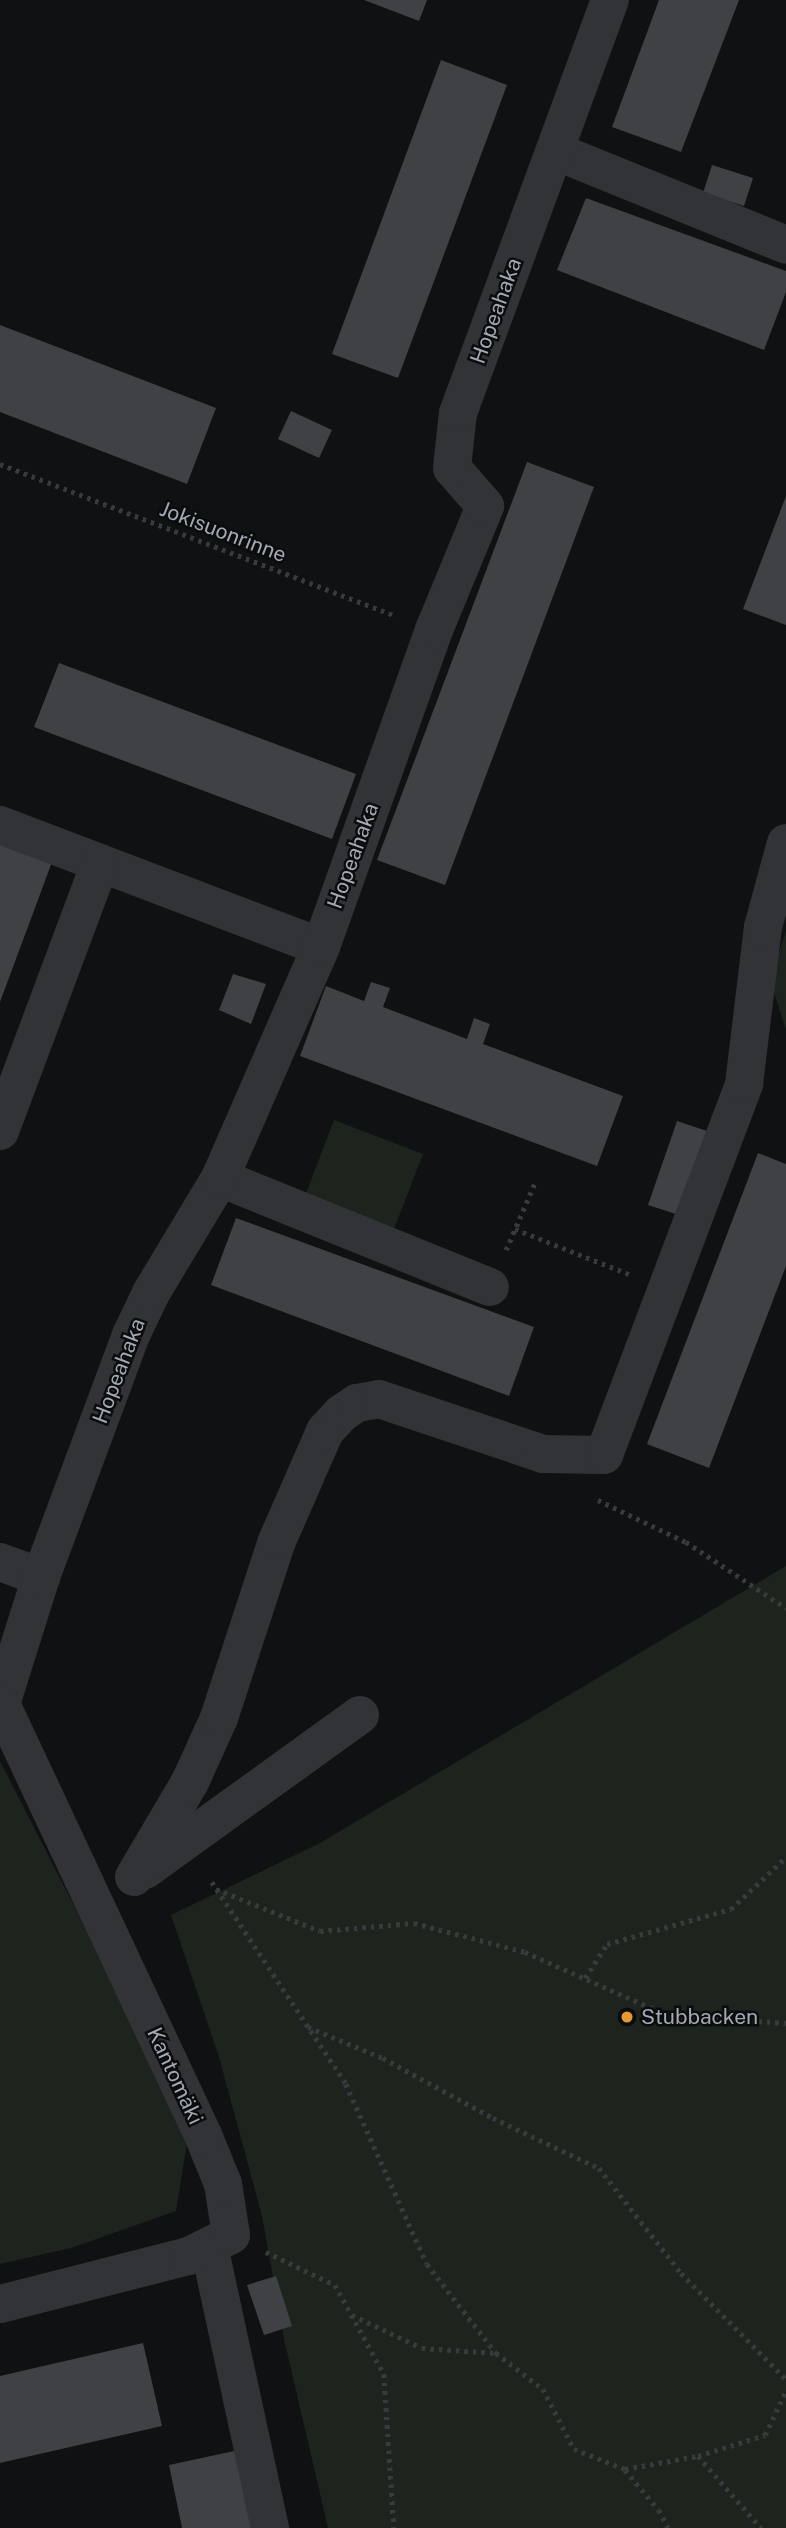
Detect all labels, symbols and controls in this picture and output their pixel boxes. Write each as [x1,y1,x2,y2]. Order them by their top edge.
street label: Hopeahaka [465,255,527,367]
street label: Jokisuonrinne [156,496,290,568]
street label: Hopeahaka [322,800,384,912]
street label: Hopeahaka [87,1315,151,1427]
place label: Stubbacken [641,2004,758,2030]
marker: Stubbacken [619,2009,635,2025]
street label: Kantomäki [142,2024,208,2128]

